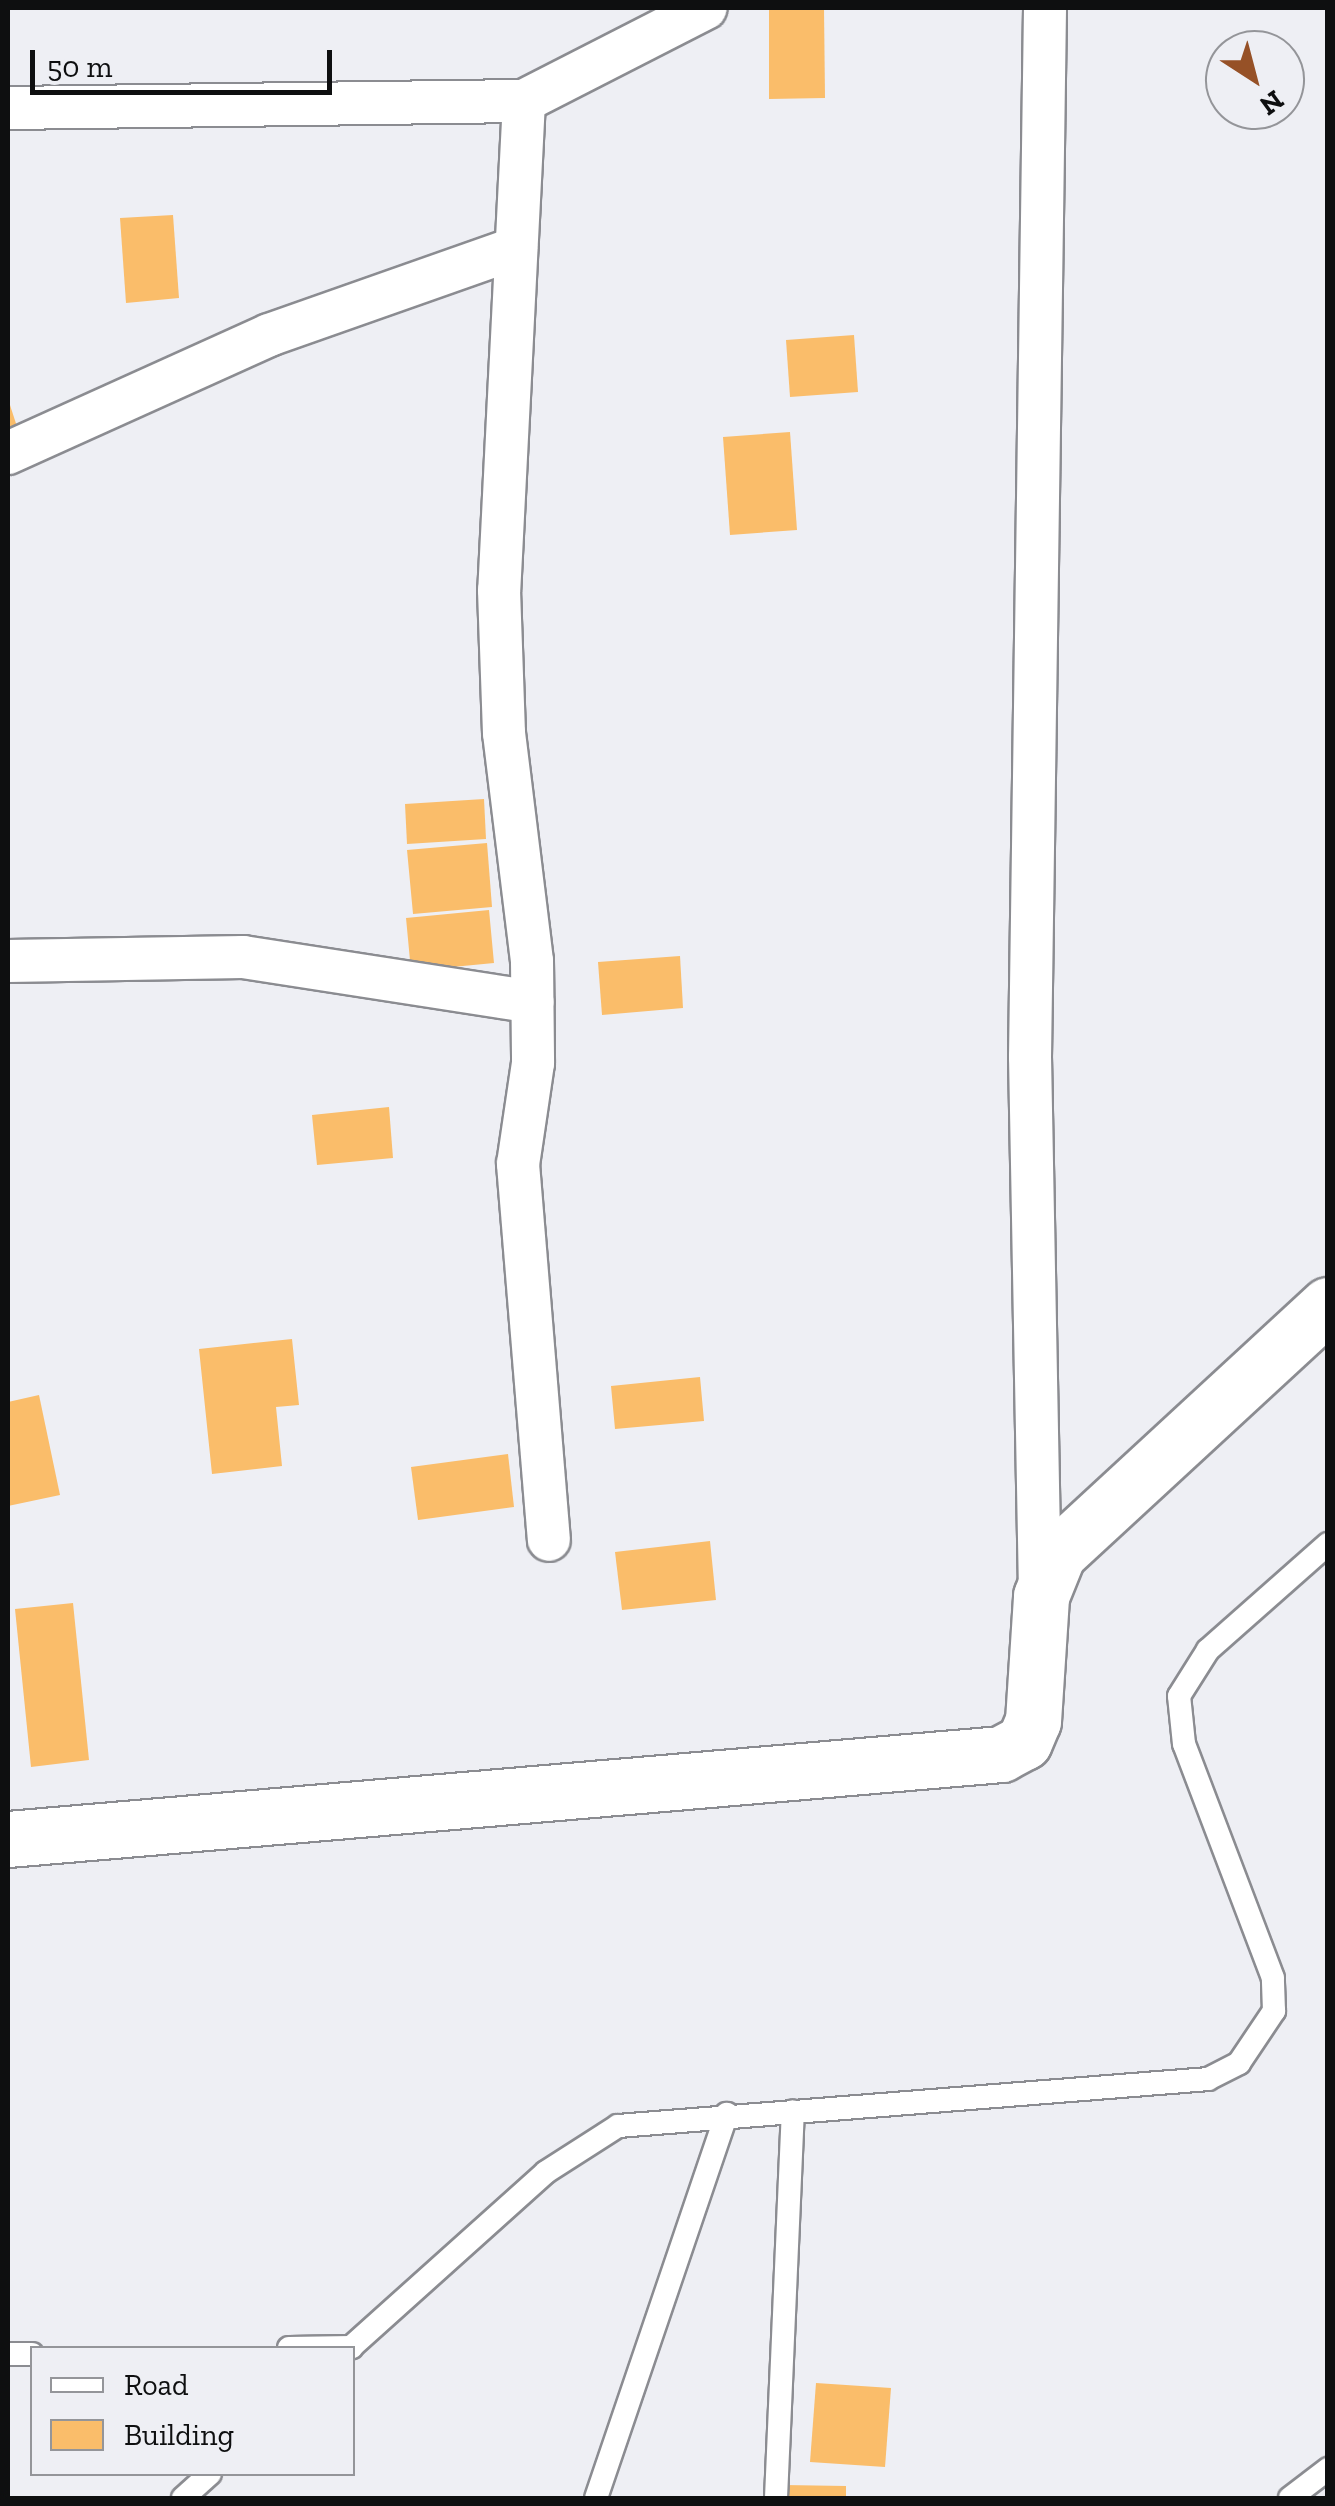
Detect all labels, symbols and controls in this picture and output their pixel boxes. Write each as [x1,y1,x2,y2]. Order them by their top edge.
scale bar [35,30,338,92]
north arrow [1205,30,1305,130]
text: 50 m [47,49,112,85]
text: N [1253,83,1290,123]
legend [30,2346,355,2476]
text: Road [124,2367,189,2403]
text: Building [124,2417,234,2453]

